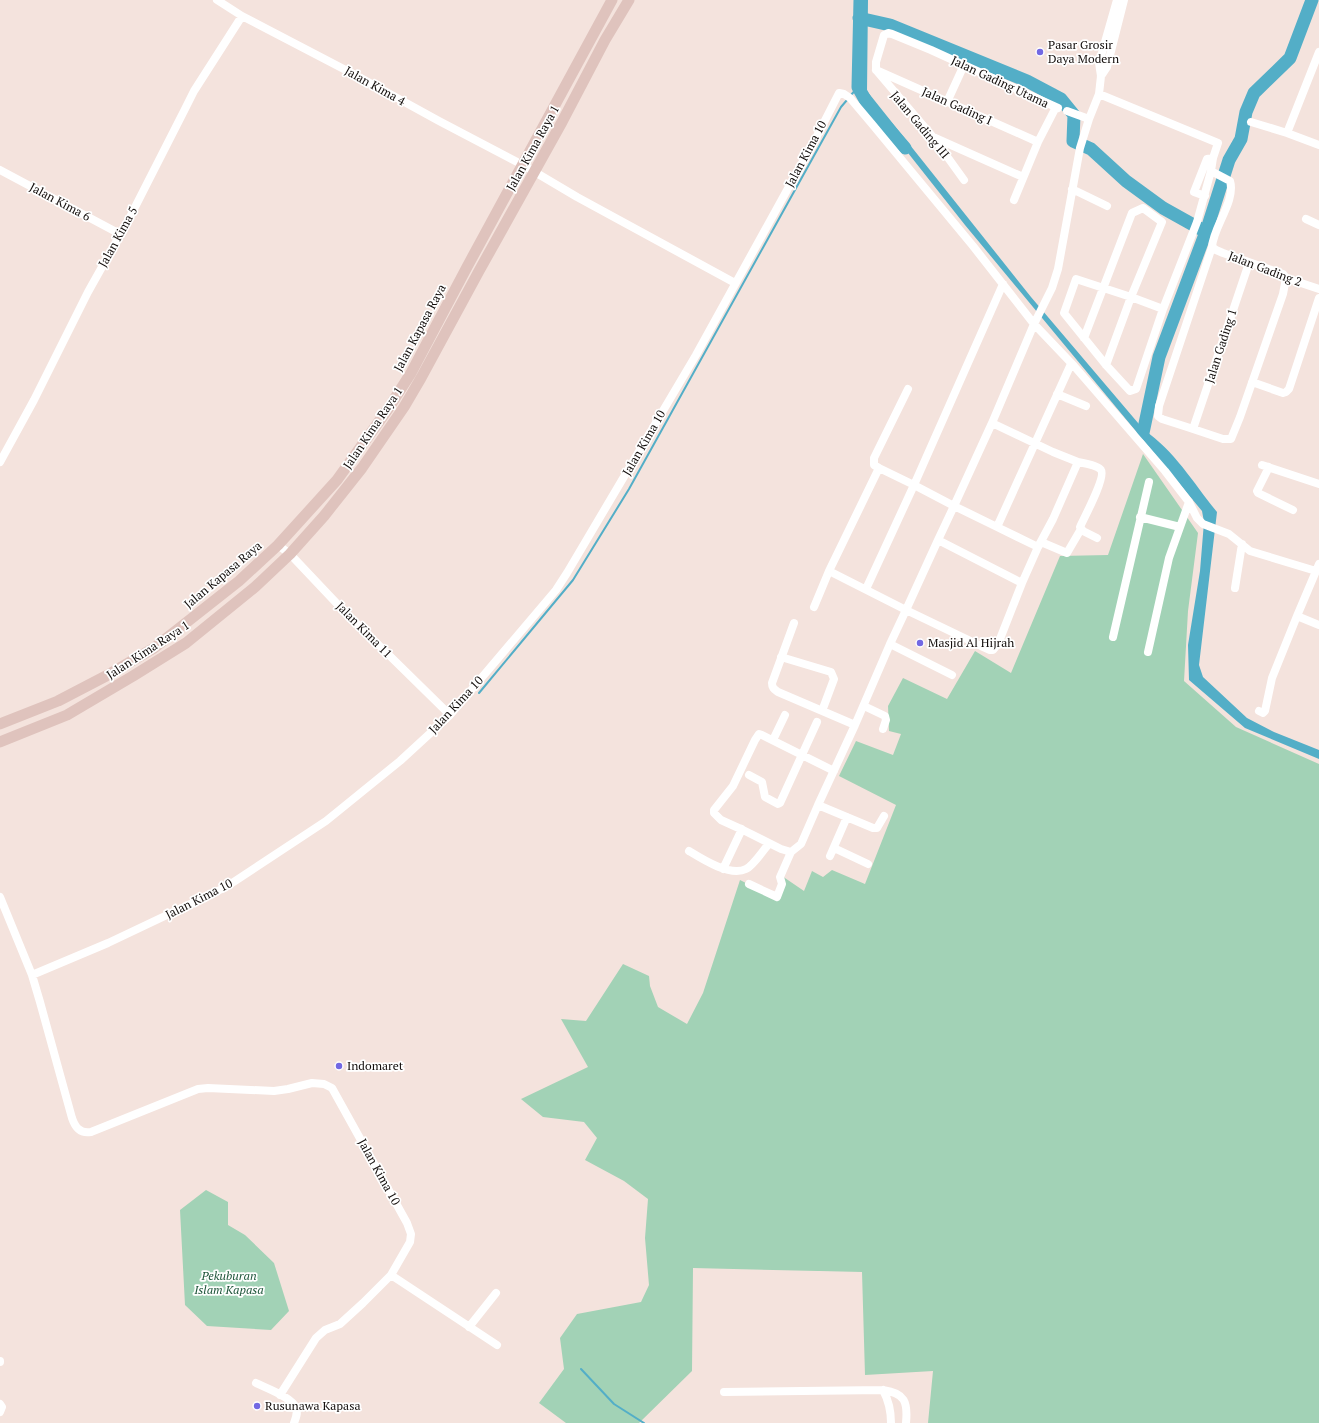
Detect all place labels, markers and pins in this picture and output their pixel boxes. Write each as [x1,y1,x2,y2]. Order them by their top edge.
place label: Pasar Grosir Daya Modern [1048,37,1119,66]
marker: Pasar Grosir Daya Modern [1035,47,1045,57]
place label: Masjid Al Hijrah [928,635,1014,650]
marker: Masjid Al Hijrah [915,638,925,648]
place label: Indomaret [347,1058,404,1073]
marker: Indomaret [334,1061,344,1071]
place label: Rusunawa Kapasa [265,1398,360,1413]
marker: Rusunawa Kapasa [252,1401,262,1411]

